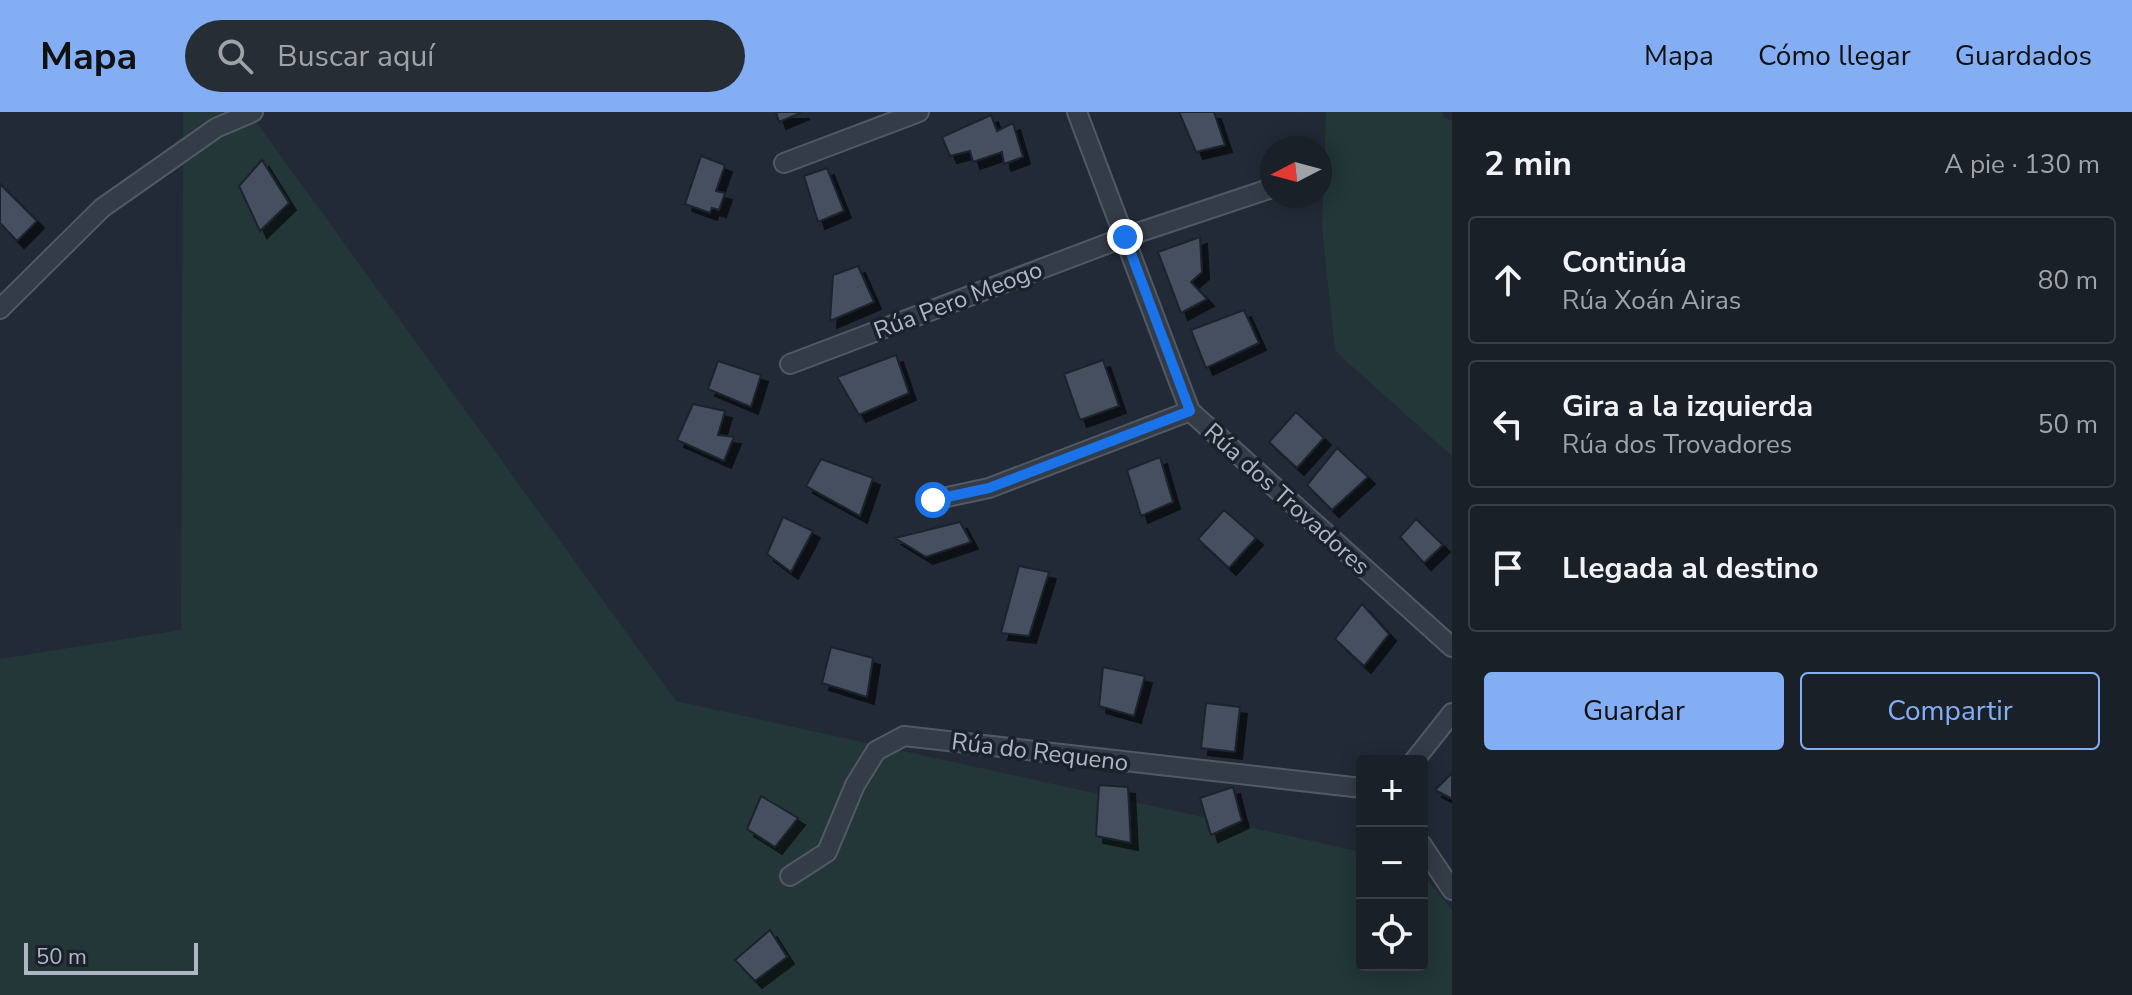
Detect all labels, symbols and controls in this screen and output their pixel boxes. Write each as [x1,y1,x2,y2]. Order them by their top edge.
search box [185,20,745,92]
text: Mapa [40,31,137,82]
icon: search [213,34,257,78]
text: Buscar aquí [277,36,434,77]
text: Mapa [1644,37,1714,75]
text: Cómo llegar [1758,37,1911,75]
text: Guardados [1955,37,2092,75]
north arrow [1260,136,1332,208]
text: 2 min [1484,141,1572,187]
text: A pie · 130 m [1944,147,2100,182]
route end [1107,219,1143,255]
text: Continúa [1562,242,1687,283]
street label: Rúa Pero Meogo [869,253,1047,347]
icon: ahead [1486,258,1530,302]
text: 80 m [2038,263,2098,298]
text: Rúa Xoán Airas [1562,283,1741,318]
text: Gira a la izquierda [1562,386,1813,427]
icon: left [1486,402,1530,446]
text: 50 m [2038,407,2098,442]
street label: Rúa dos Trovadores [1197,416,1377,582]
text: Rúa dos Trovadores [1562,427,1792,462]
route start [915,482,951,518]
icon: arrive [1486,546,1530,590]
text: Llegada al destino [1562,548,1818,589]
button: Guardar [1484,672,1784,750]
button: Compartir [1800,672,2100,750]
street label: Rúa do Requeno [950,725,1130,779]
map controls [1356,755,1428,971]
button: + [1356,755,1428,827]
button: − [1356,827,1428,899]
button: locate [1356,899,1428,971]
scale bar [24,939,198,975]
text: 50 m [36,942,87,972]

